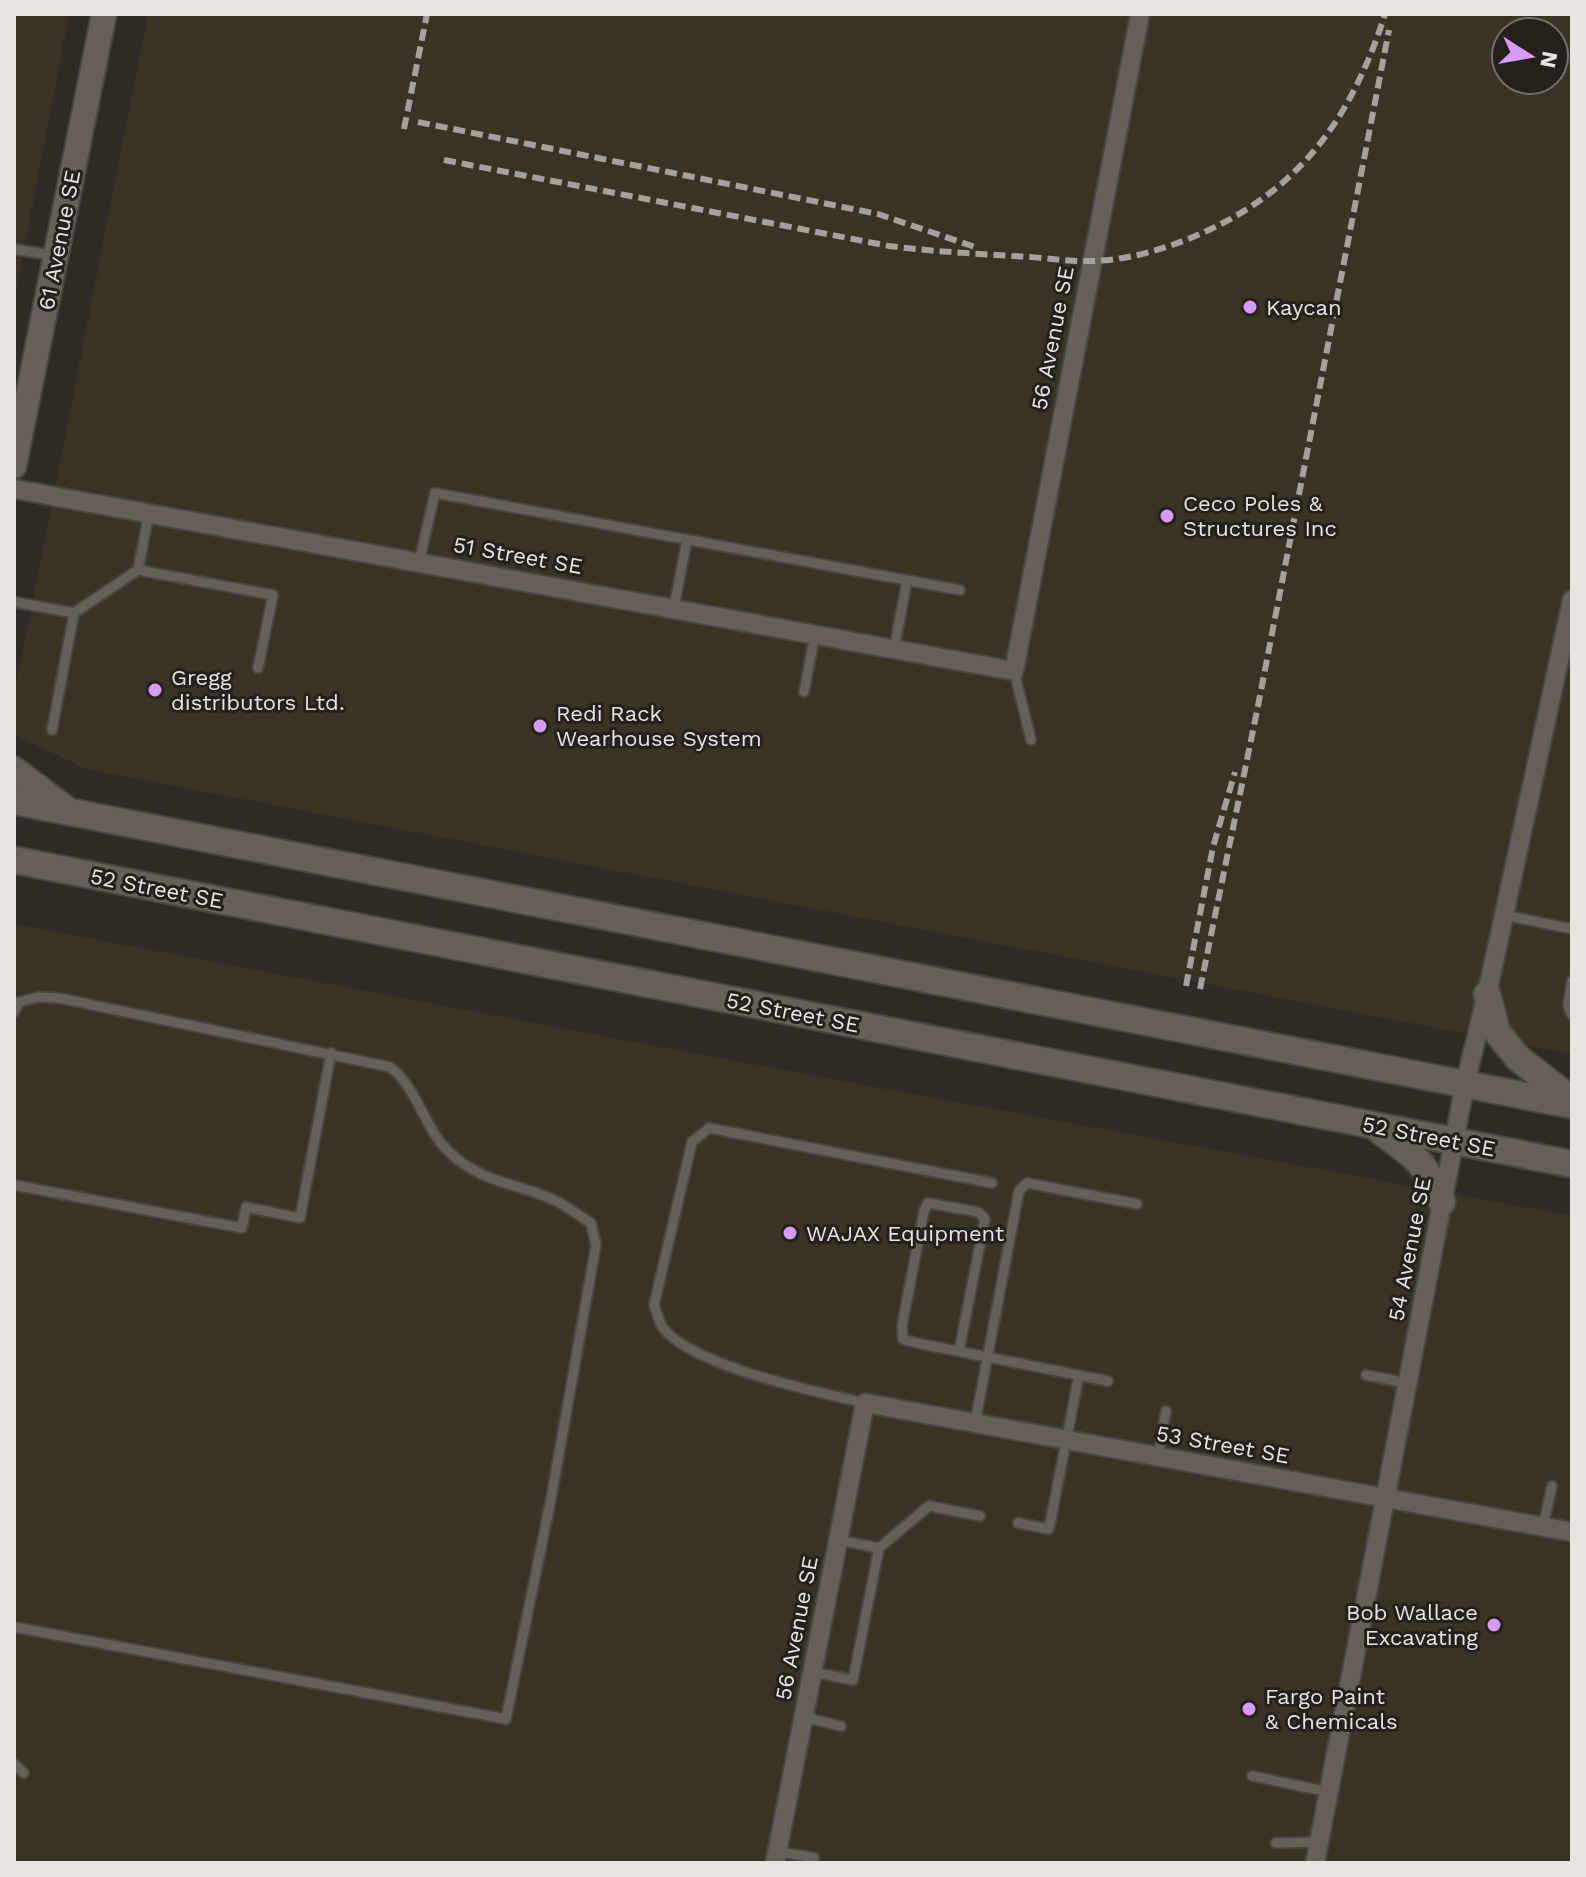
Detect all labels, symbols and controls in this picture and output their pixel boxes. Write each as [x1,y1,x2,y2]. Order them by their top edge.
north arrow [1490,16,1570,96]
text: N [1535,49,1563,70]
street label: 61 Avenue SE [34,168,85,312]
street label: 56 Avenue SE [1026,264,1079,412]
place label: Kaycan [1266,295,1342,320]
marker: Kaycan [1241,298,1259,316]
place label: Ceco Poles & Structures Inc [1183,491,1337,541]
marker: Ceco Poles & Structures Inc [1158,507,1176,525]
street label: 51 Street SE [451,532,584,579]
place label: Gregg distributors Ltd. [171,665,345,715]
marker: Gregg distributors Ltd. [146,681,164,699]
place label: Redi Rack Wearhouse System [556,701,762,751]
marker: Redi Rack Wearhouse System [531,717,549,735]
street label: 52 Street SE [88,863,226,914]
street label: 52 Street SE [724,987,862,1038]
street label: 52 Street SE [1360,1111,1498,1162]
street label: 54 Avenue SE [1383,1175,1436,1323]
place label: WAJAX Equipment [806,1221,1004,1246]
marker: WAJAX Equipment [781,1224,799,1242]
street label: 53 Street SE [1154,1420,1292,1469]
street label: 56 Avenue SE [770,1554,823,1702]
place label: Bob Wallace Excavating [1346,1600,1478,1650]
marker: Bob Wallace Excavating [1485,1616,1503,1634]
place label: Fargo Paint & Chemicals [1265,1684,1398,1734]
marker: Fargo Paint & Chemicals [1240,1700,1258,1718]

